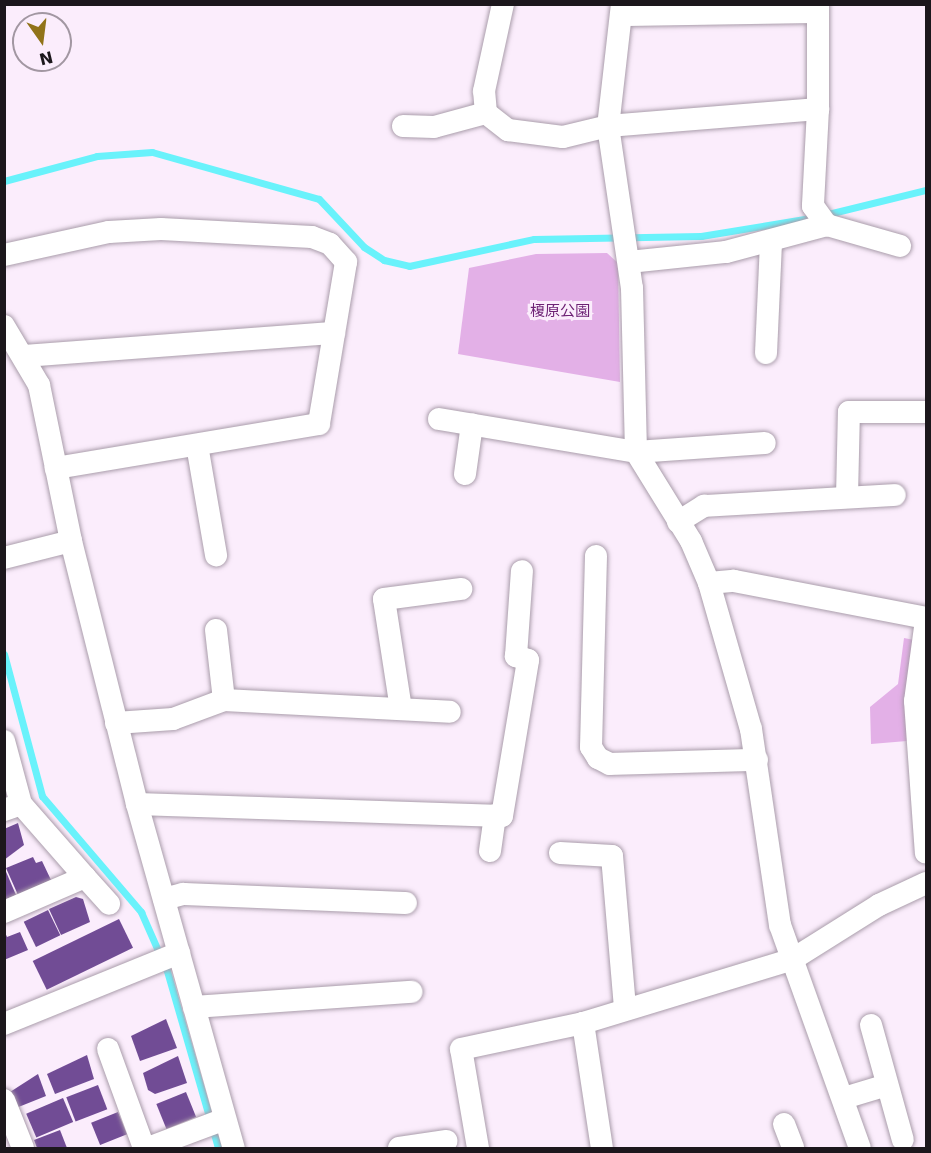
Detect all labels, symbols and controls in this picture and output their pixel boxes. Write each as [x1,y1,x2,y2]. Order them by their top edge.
north arrow [12,12,72,72]
text: N [37,47,55,69]
park label: 榎原公園 [530,303,590,321]

